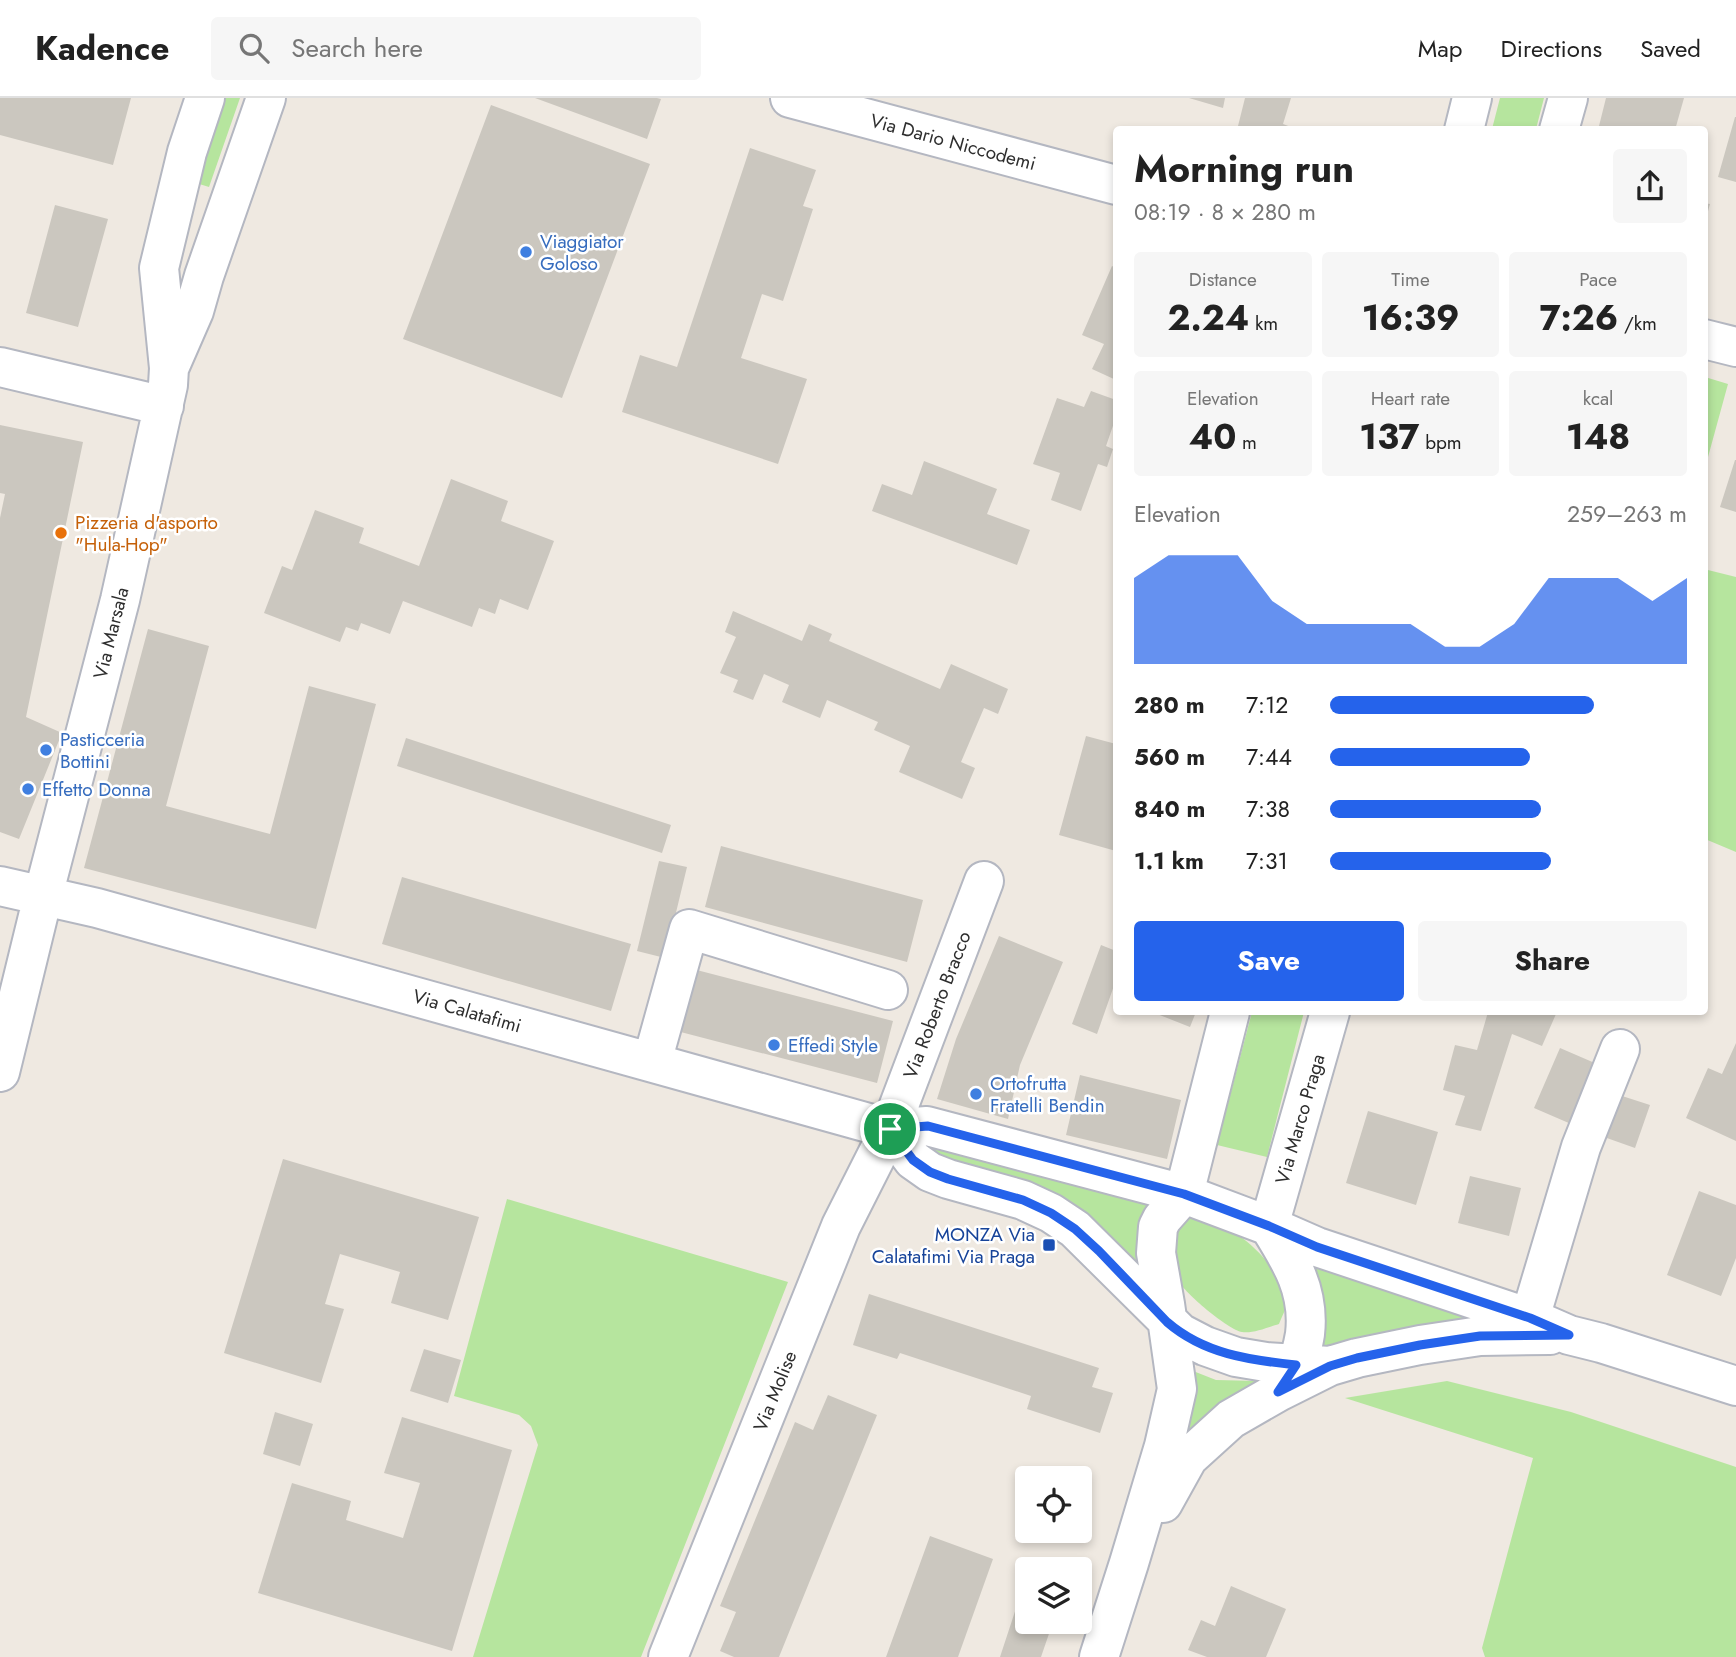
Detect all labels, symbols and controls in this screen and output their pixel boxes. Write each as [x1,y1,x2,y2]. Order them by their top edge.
search box [211,17,701,80]
text: Kadence [35,25,169,72]
icon: search [235,29,273,67]
text: Search here [291,29,423,67]
text: Map [1418,31,1463,66]
text: Directions [1501,31,1602,66]
text: Saved [1640,31,1701,66]
street label: Via Dario Niccodemi [867,107,1039,177]
text: Morning run [1134,141,1354,196]
button: share [1613,149,1687,223]
text: 08:19 · 8 × 280 m [1134,195,1316,229]
place label: Viaggiator Goloso [540,228,624,277]
marker: Viaggiator Goloso [518,244,534,260]
text: Distance [1189,266,1257,293]
text: Time [1391,266,1430,293]
text: Pace [1579,266,1617,293]
text: 2.24 [1168,293,1249,343]
text: 16:39 [1362,293,1459,343]
text: 7:26 [1539,293,1618,343]
text: km [1249,310,1278,337]
text: /km [1618,310,1657,337]
text: Elevation [1187,385,1259,412]
text: Heart rate [1371,385,1450,412]
text: kcal [1583,385,1614,412]
text: 40 [1189,412,1236,462]
text: 137 [1359,412,1419,462]
text: 148 [1566,412,1630,462]
text: m [1236,429,1257,456]
text: bpm [1419,429,1462,456]
text: Elevation [1134,497,1221,531]
text: 259–263 m [1567,497,1687,531]
place label: Pizzeria d'asporto "Hula-Hop" [75,509,218,558]
marker: Pizzeria d'asporto "Hula-Hop" [53,525,69,541]
street label: Via Marsala [87,584,135,682]
text: 280 m [1134,688,1205,722]
text: 7:12 [1246,688,1288,722]
place label: Pasticceria Bottini [60,726,145,775]
text: 560 m [1134,740,1205,774]
text: 7:44 [1246,740,1292,774]
marker: Pasticceria Bottini [38,742,54,758]
place label: Effetto Donna [42,776,151,803]
marker: Effetto Donna [20,781,36,797]
text: 840 m [1134,792,1205,826]
text: 7:38 [1246,792,1290,826]
text: 1.1 km [1134,844,1204,878]
text: 7:31 [1246,844,1288,878]
button: Save [1134,921,1404,1001]
button: Share [1418,921,1687,1001]
street label: Via Roberto Bracco [896,927,978,1083]
street label: Via Calatafimi [410,983,524,1039]
place label: Effedi Style [788,1032,878,1059]
marker: Effedi Style [766,1037,782,1053]
street label: Via Marco Praga [1269,1051,1331,1187]
place label: Ortofrutta Fratelli Bendin [990,1070,1105,1119]
marker: Ortofrutta Fratelli Bendin [968,1086,984,1102]
pin [860,1099,920,1159]
icon: arrive [871,1110,909,1148]
place label: MONZA Via Calatafimi Via Praga [872,1221,1035,1270]
marker: MONZA Via Calatafimi Via Praga [1041,1237,1057,1253]
street label: Via Molise [747,1346,803,1435]
map controls [1015,1466,1092,1634]
button: locate [1015,1466,1092,1543]
button: layers [1015,1557,1092,1634]

